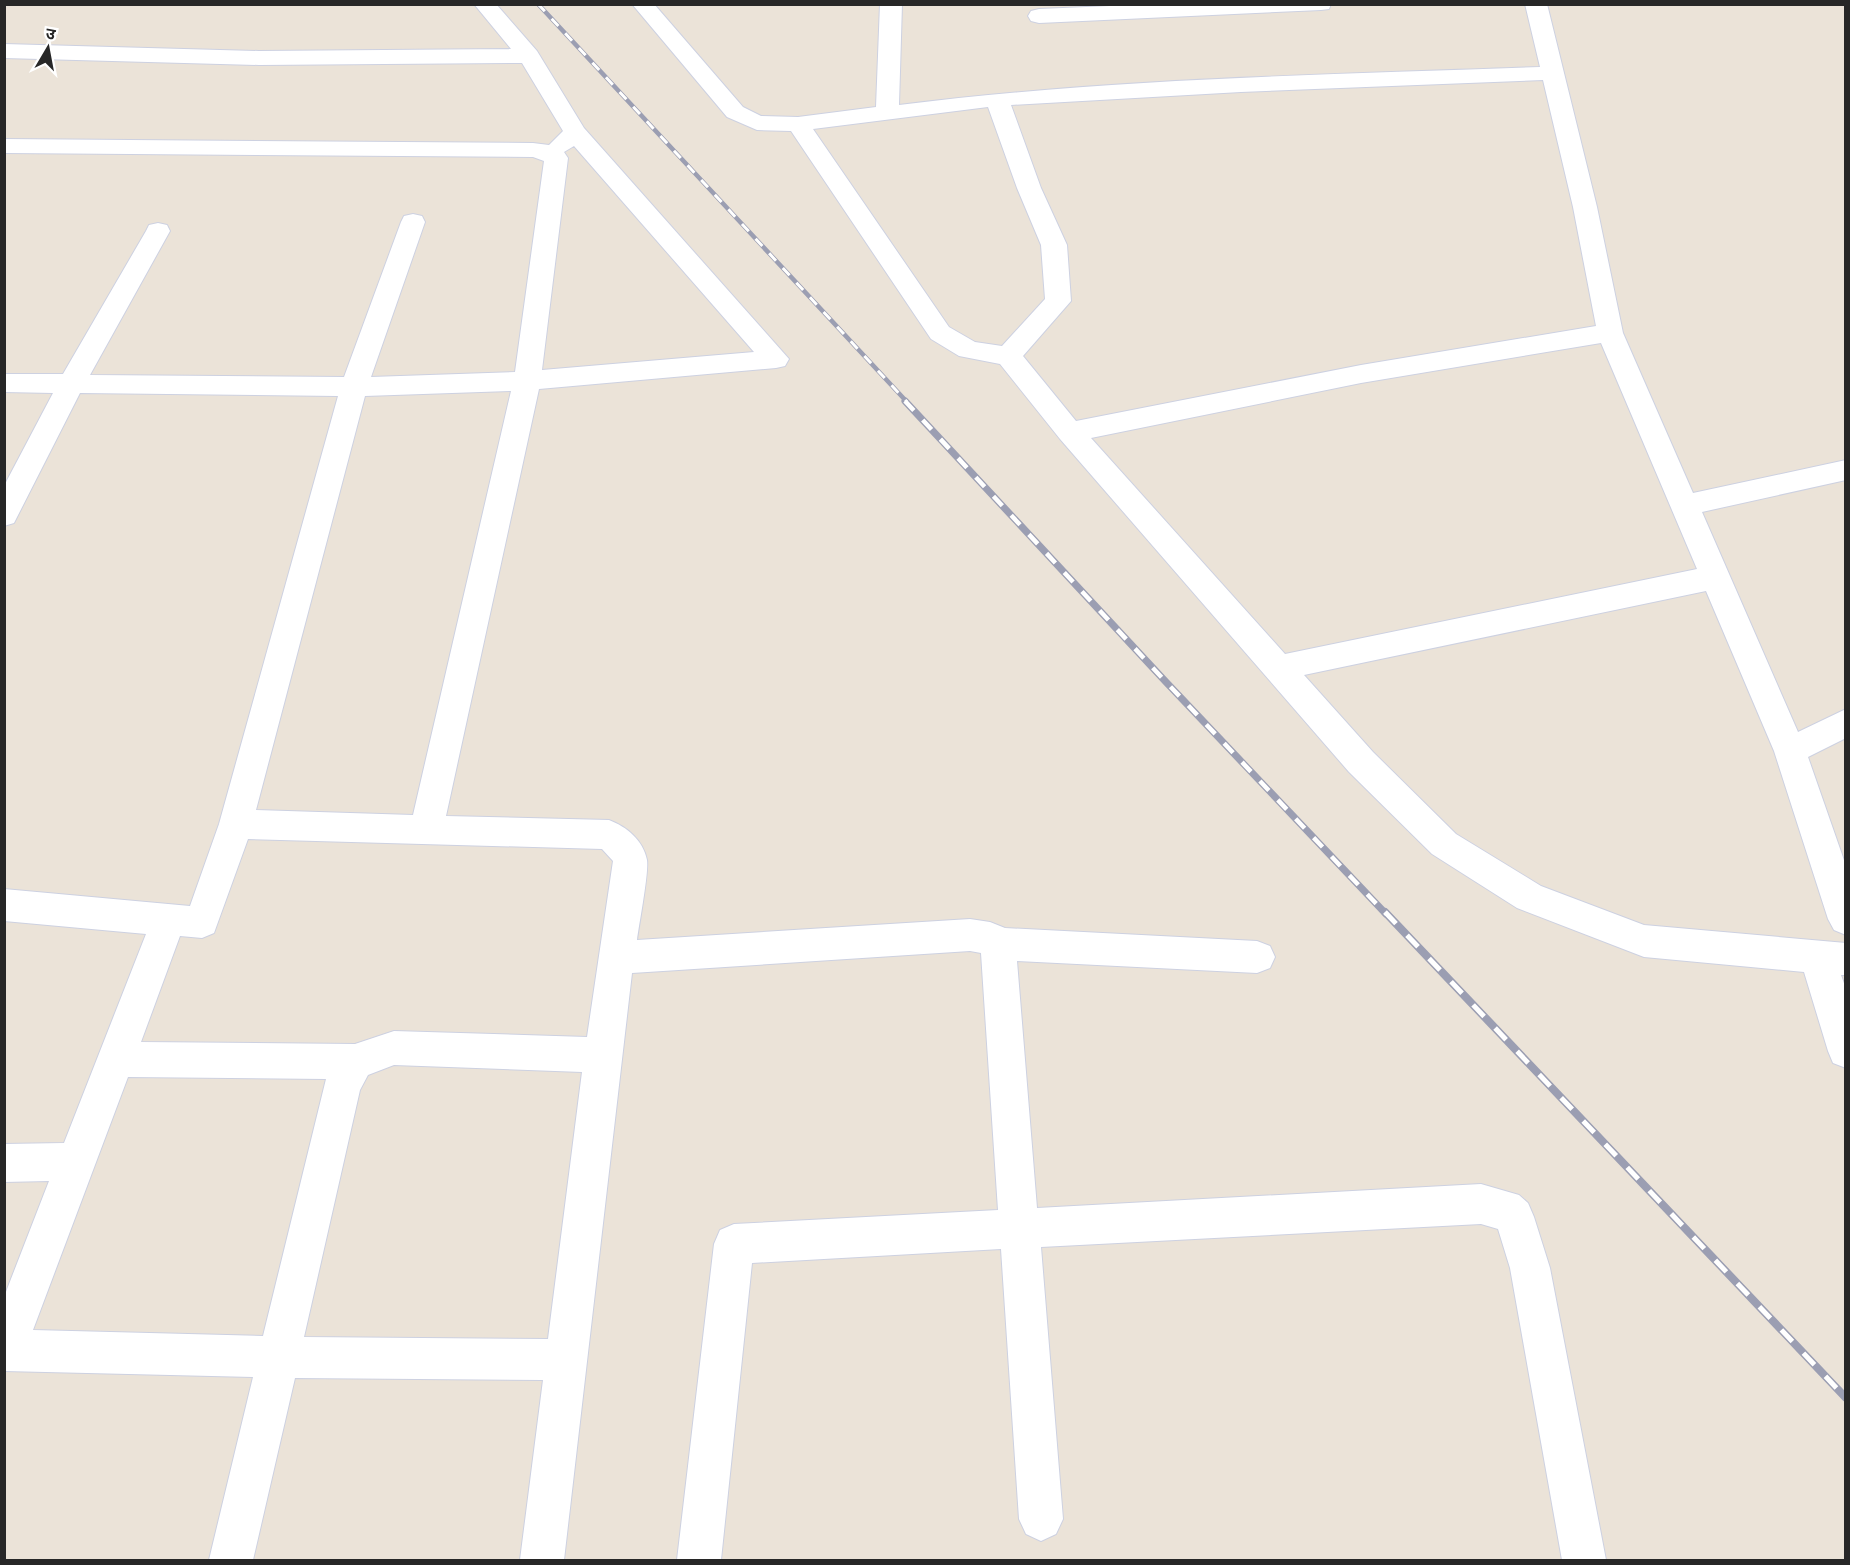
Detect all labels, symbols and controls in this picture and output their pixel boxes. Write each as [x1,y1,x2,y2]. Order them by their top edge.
north arrow [18,18,78,78]
text: उ [44,21,58,46]

